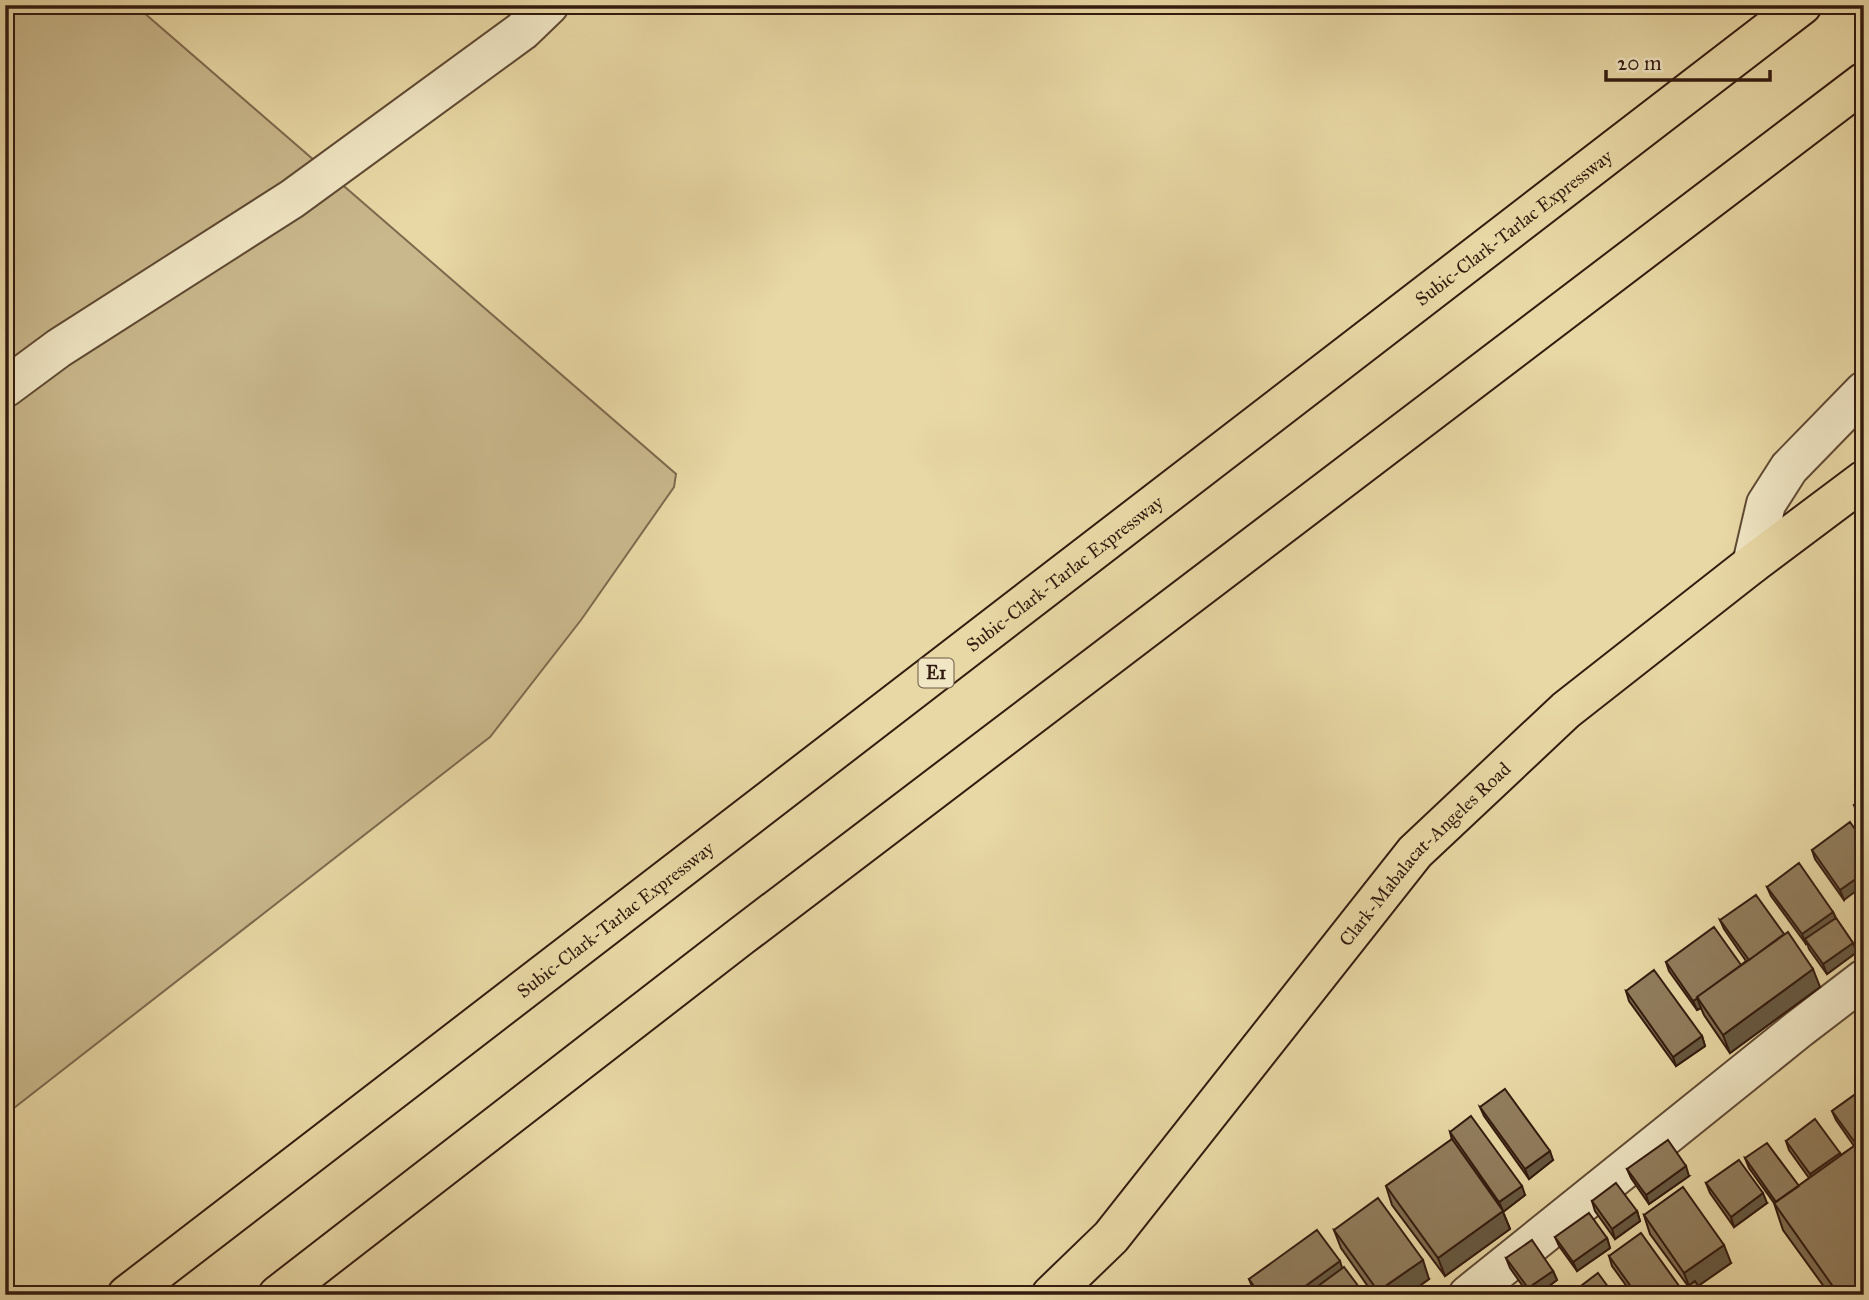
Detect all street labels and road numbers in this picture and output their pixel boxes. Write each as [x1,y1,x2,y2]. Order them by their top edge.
street label: Subic-Clark-Tarlac Expressway [1410,143,1617,310]
street label: Subic-Clark-Tarlac Expressway [961,489,1168,656]
road number: E1 [918,658,954,688]
street label: Clark-Mabalacat-Angeles Road [1334,757,1515,950]
street label: Subic-Clark-Tarlac Expressway [512,835,719,1002]

